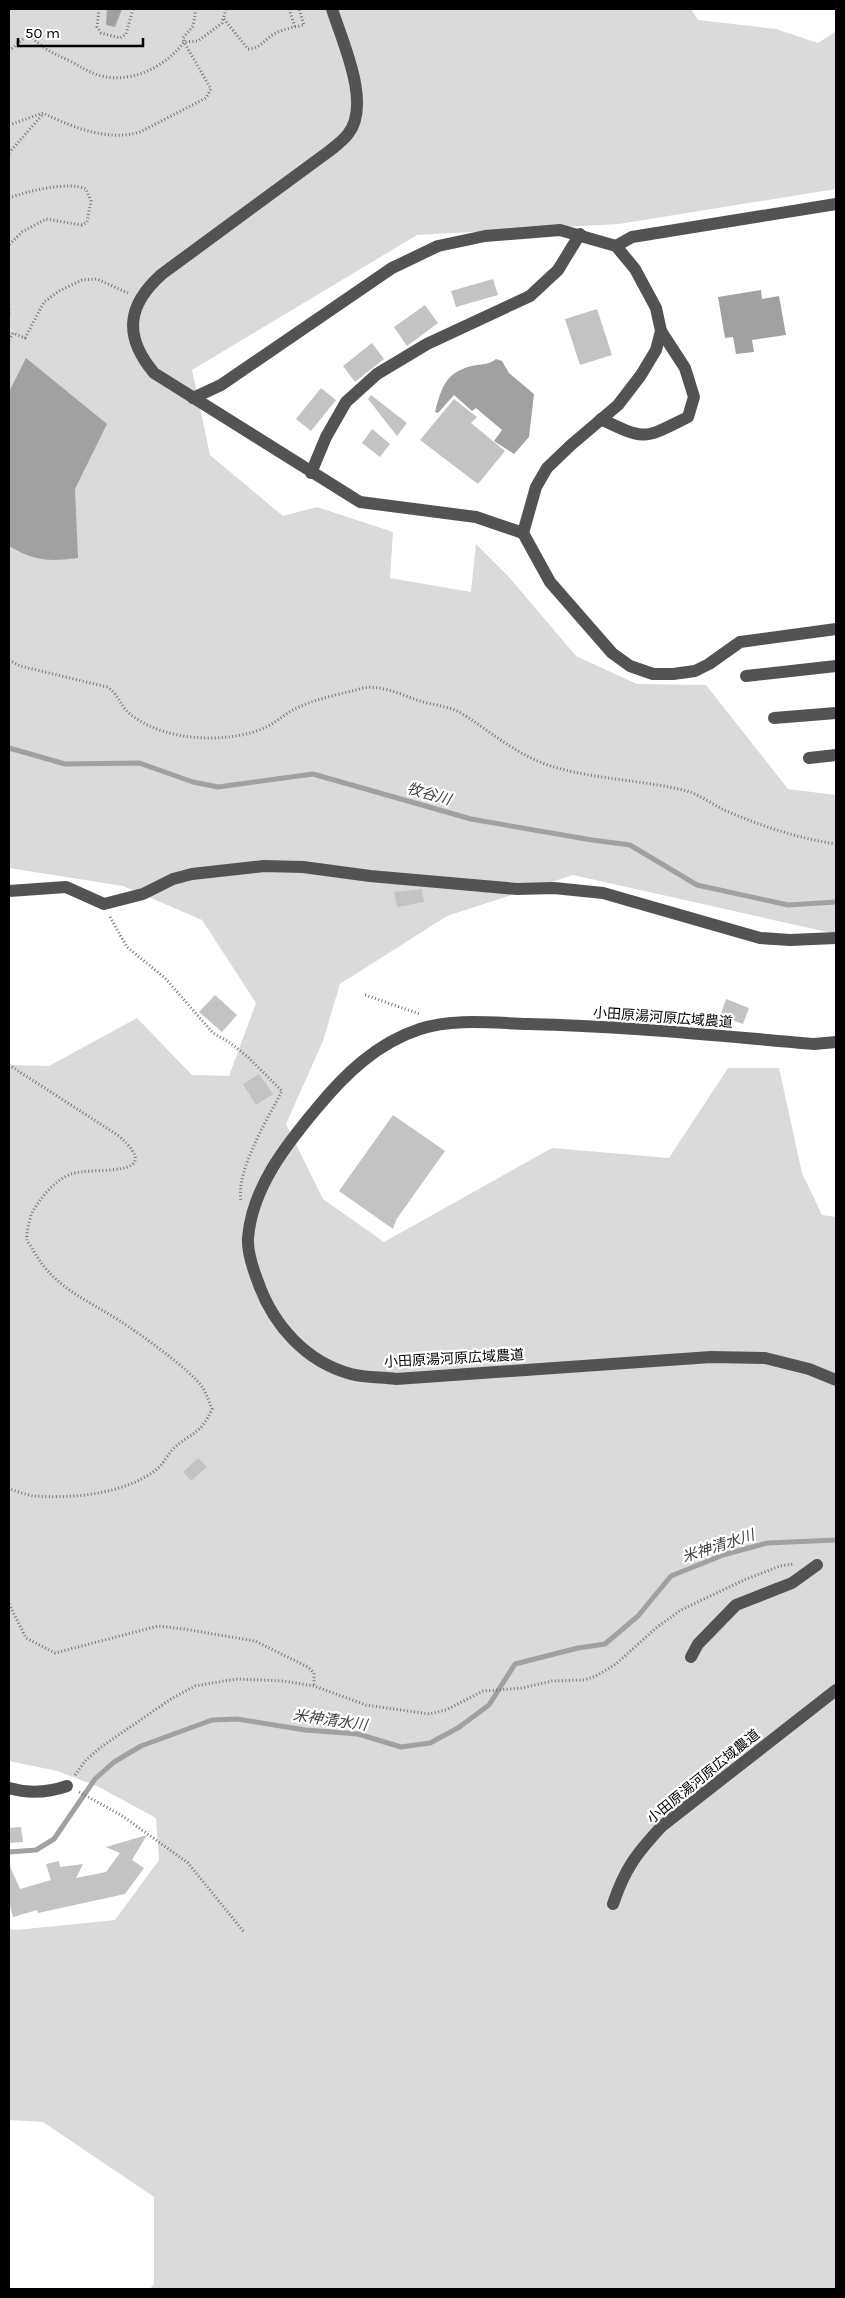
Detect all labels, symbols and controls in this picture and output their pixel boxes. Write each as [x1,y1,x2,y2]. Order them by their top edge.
scale bar [18,15,142,47]
text: 50 m [25,24,60,42]
water label: 牧谷川 [405,779,455,809]
street label: 小田原湯河原広域農道 [593,1004,733,1031]
street label: 小田原湯河原広域農道 [384,1346,524,1371]
water label: 米神清水川 [680,1525,758,1566]
water label: 米神清水川 [292,1706,370,1734]
street label: 小田原湯河原広域農道 [644,1726,763,1827]

